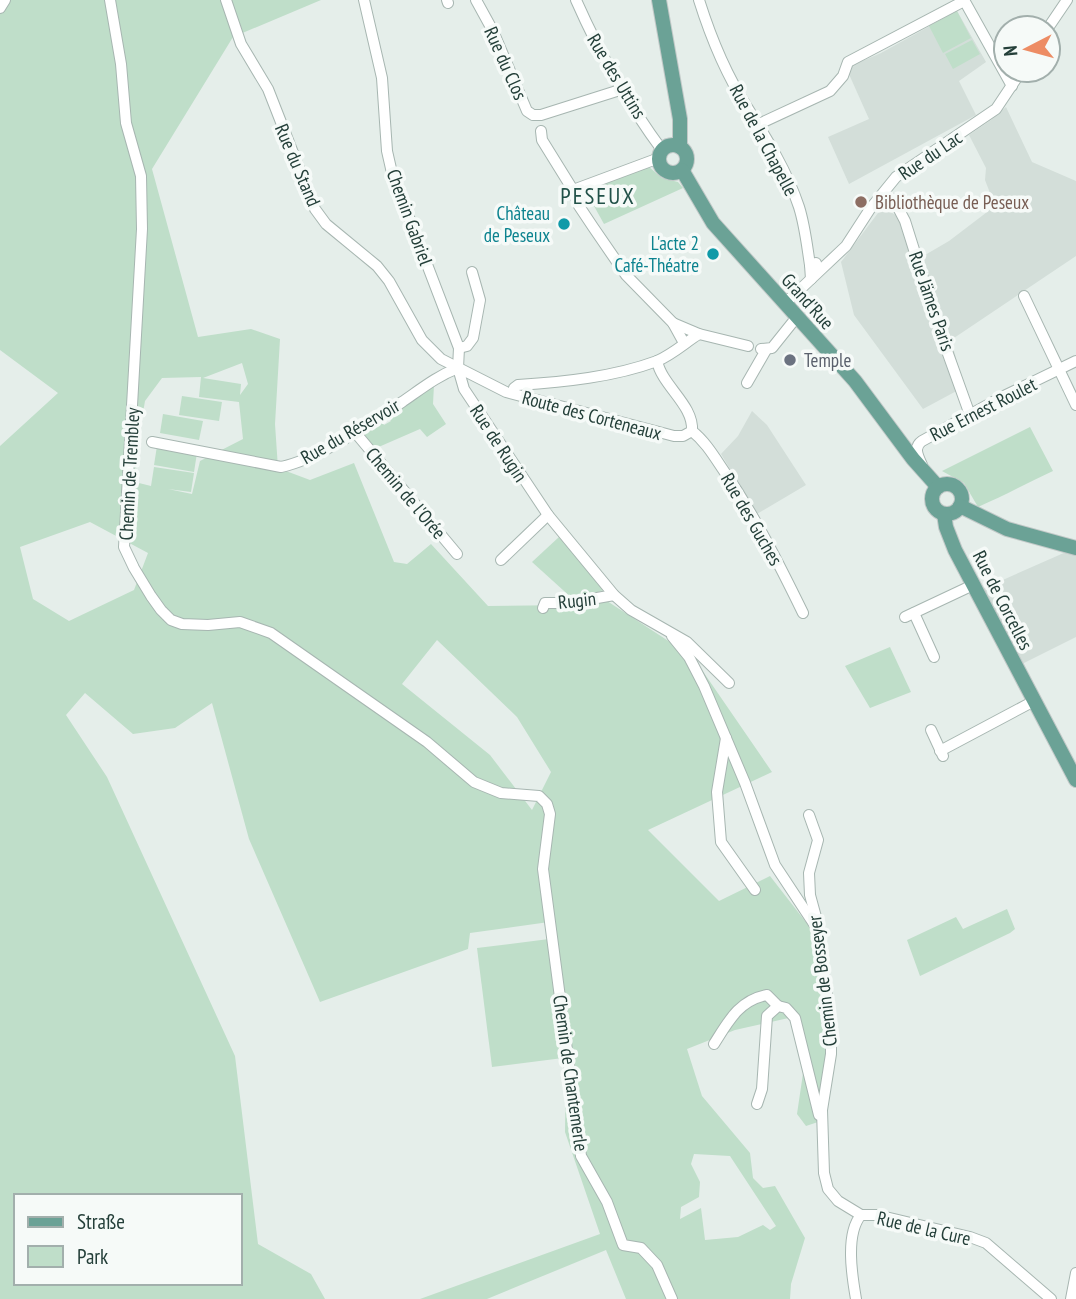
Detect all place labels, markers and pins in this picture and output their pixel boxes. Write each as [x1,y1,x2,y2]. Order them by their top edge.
place label: Bibliothèque de Peseux [875,190,1029,214]
marker: Bibliothèque de Peseux [853,194,869,210]
place label: Château de Peseux [484,201,550,247]
marker: Château de Peseux [556,216,572,232]
place label: L'acte 2 Café-Théatre [615,231,699,277]
marker: L'acte 2 Café-Théatre [705,246,721,262]
place label: Temple [804,348,851,372]
marker: Temple [782,352,798,368]

